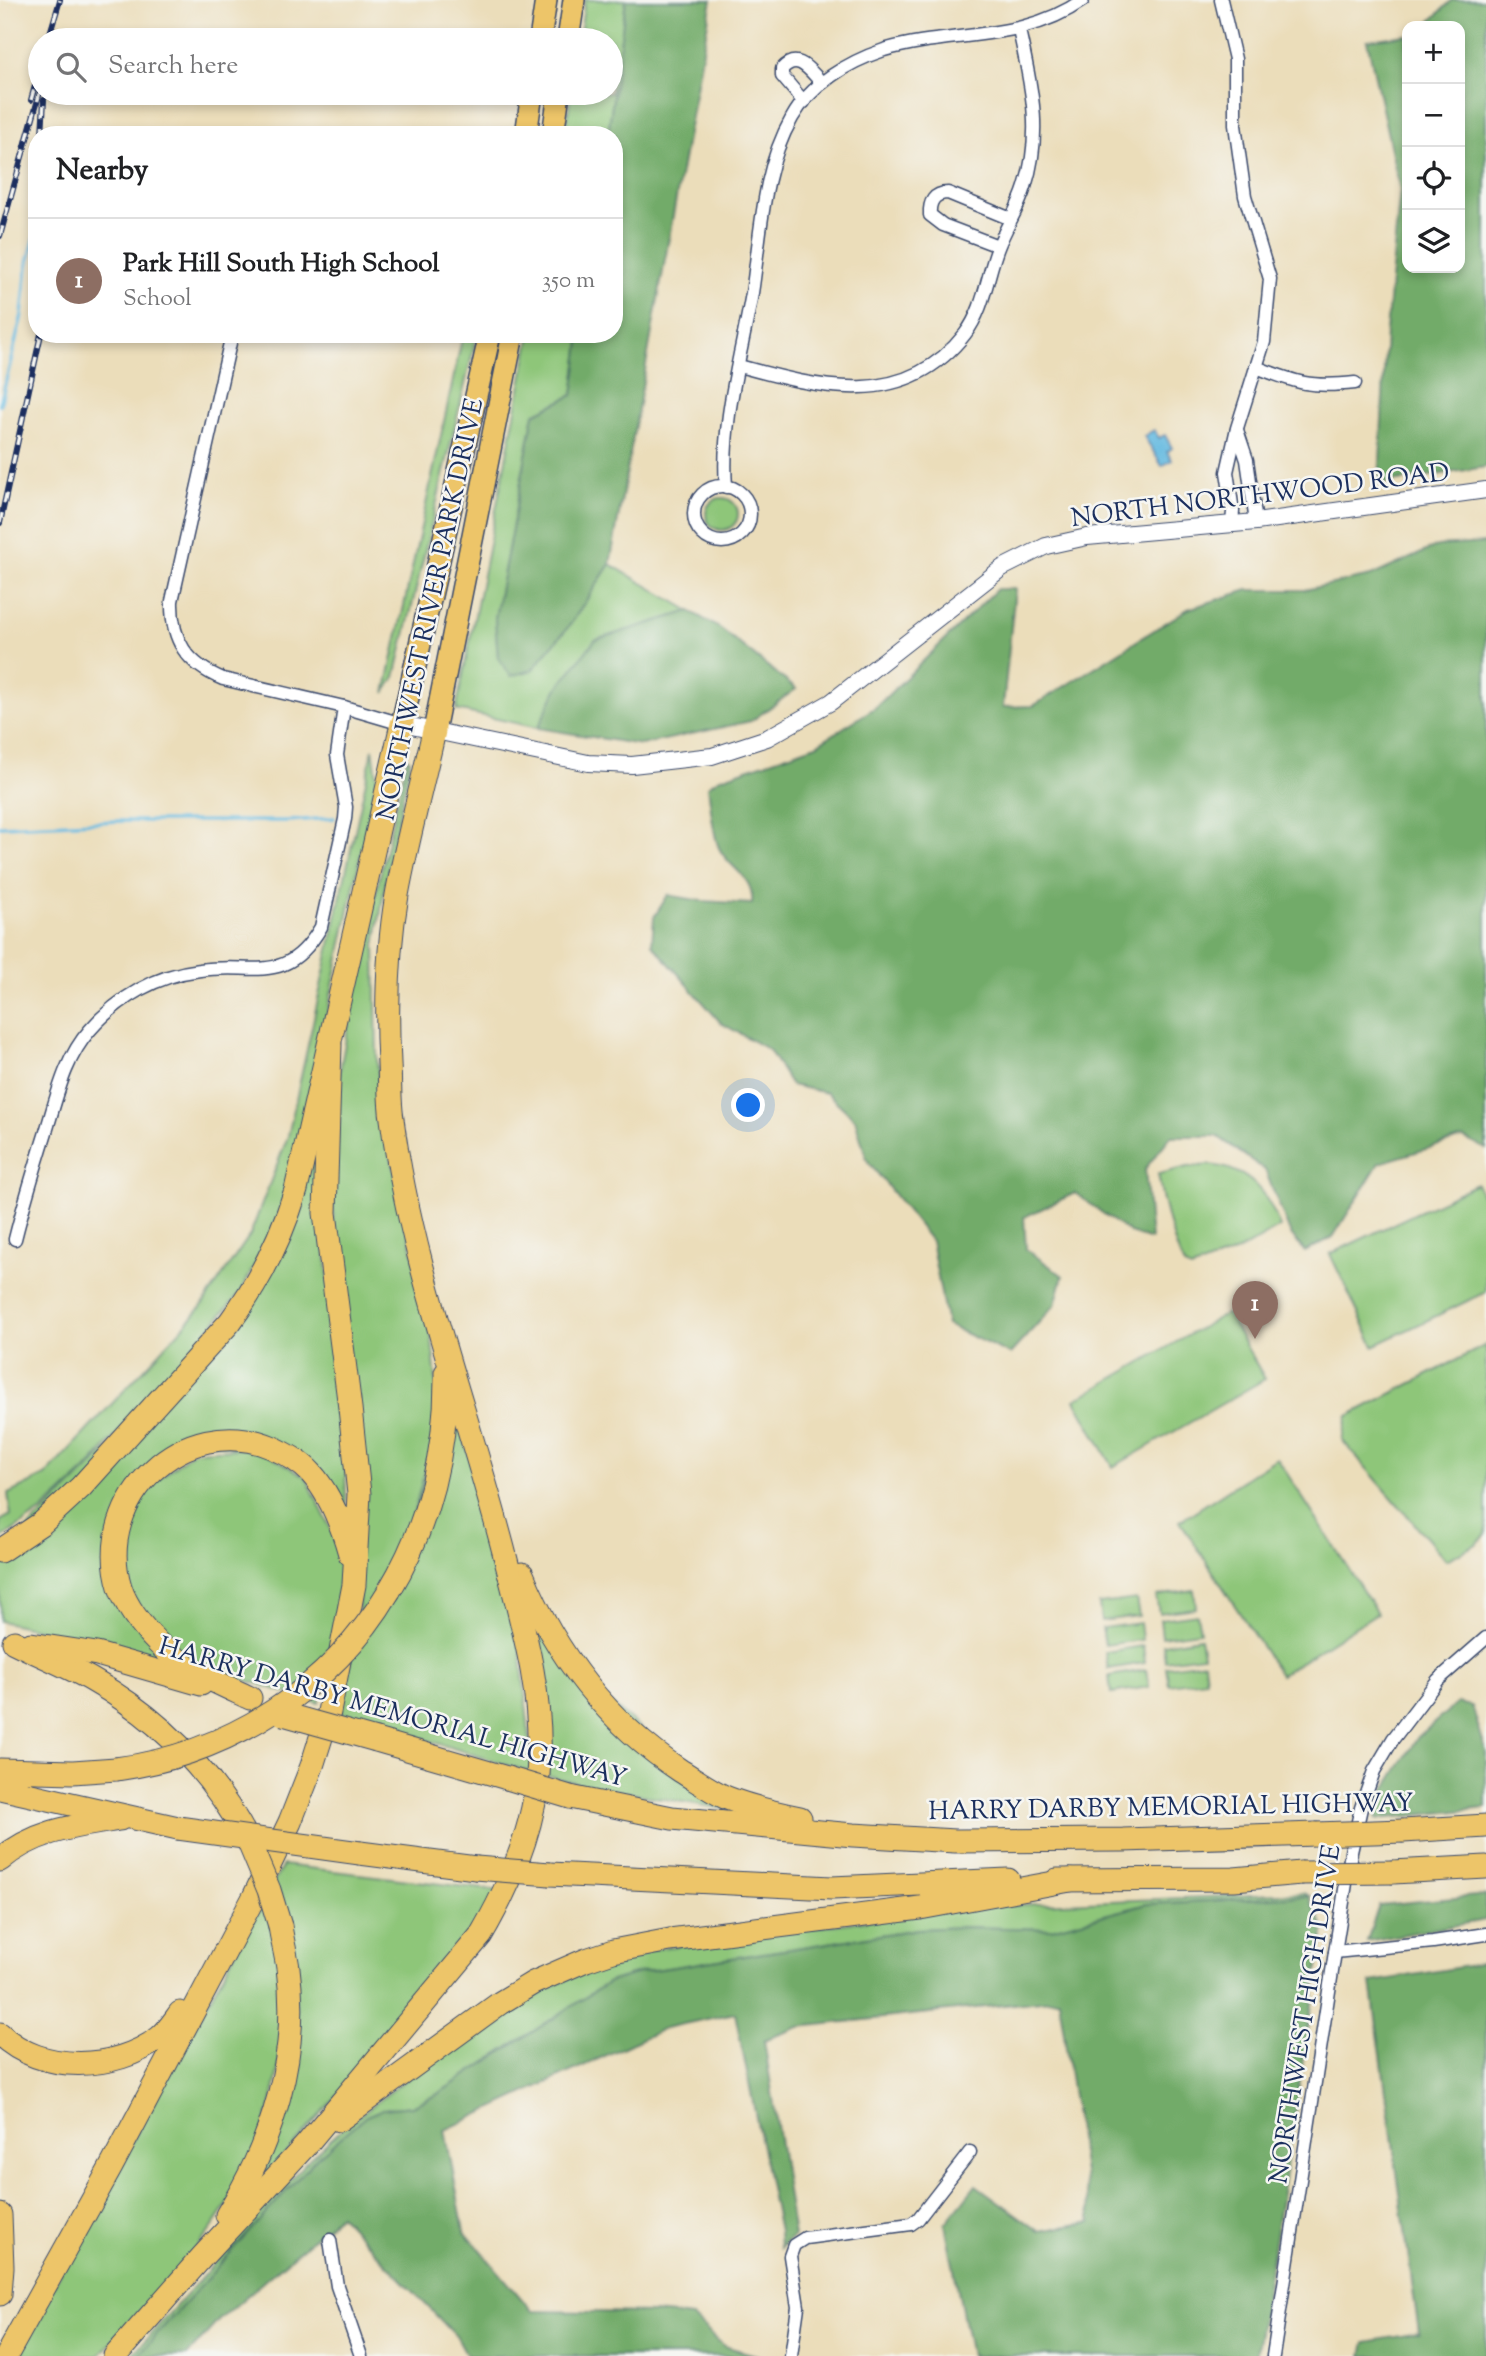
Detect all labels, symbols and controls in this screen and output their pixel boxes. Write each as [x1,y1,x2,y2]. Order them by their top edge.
map controls [1402,21,1465,273]
button: + [1402,21,1465,84]
search box [28,28,623,105]
icon: search [52,48,90,86]
text: Search here [108,48,238,85]
button: − [1402,84,1465,147]
button: locate [1402,147,1465,210]
text: Nearby [56,150,148,193]
button: layers [1402,210,1465,273]
text: Park Hill South High School [123,246,440,283]
text: 1 [75,265,83,298]
text: 350 m [542,265,595,298]
text: School [123,283,192,316]
street label: NORTHWEST RIVER PARK DRIVE [369,395,494,824]
street label: NORTH NORTHWOOD ROAD [1069,455,1452,538]
your location [731,1088,765,1122]
pin: 1 [1232,1281,1278,1339]
street label: HARRY DARBY MEMORIAL HIGHWAY [154,1629,631,1798]
street label: HARRY DARBY MEMORIAL HIGHWAY [928,1786,1414,1831]
street label: NORTHWEST HIGH DRIVE [1261,1842,1352,2187]

